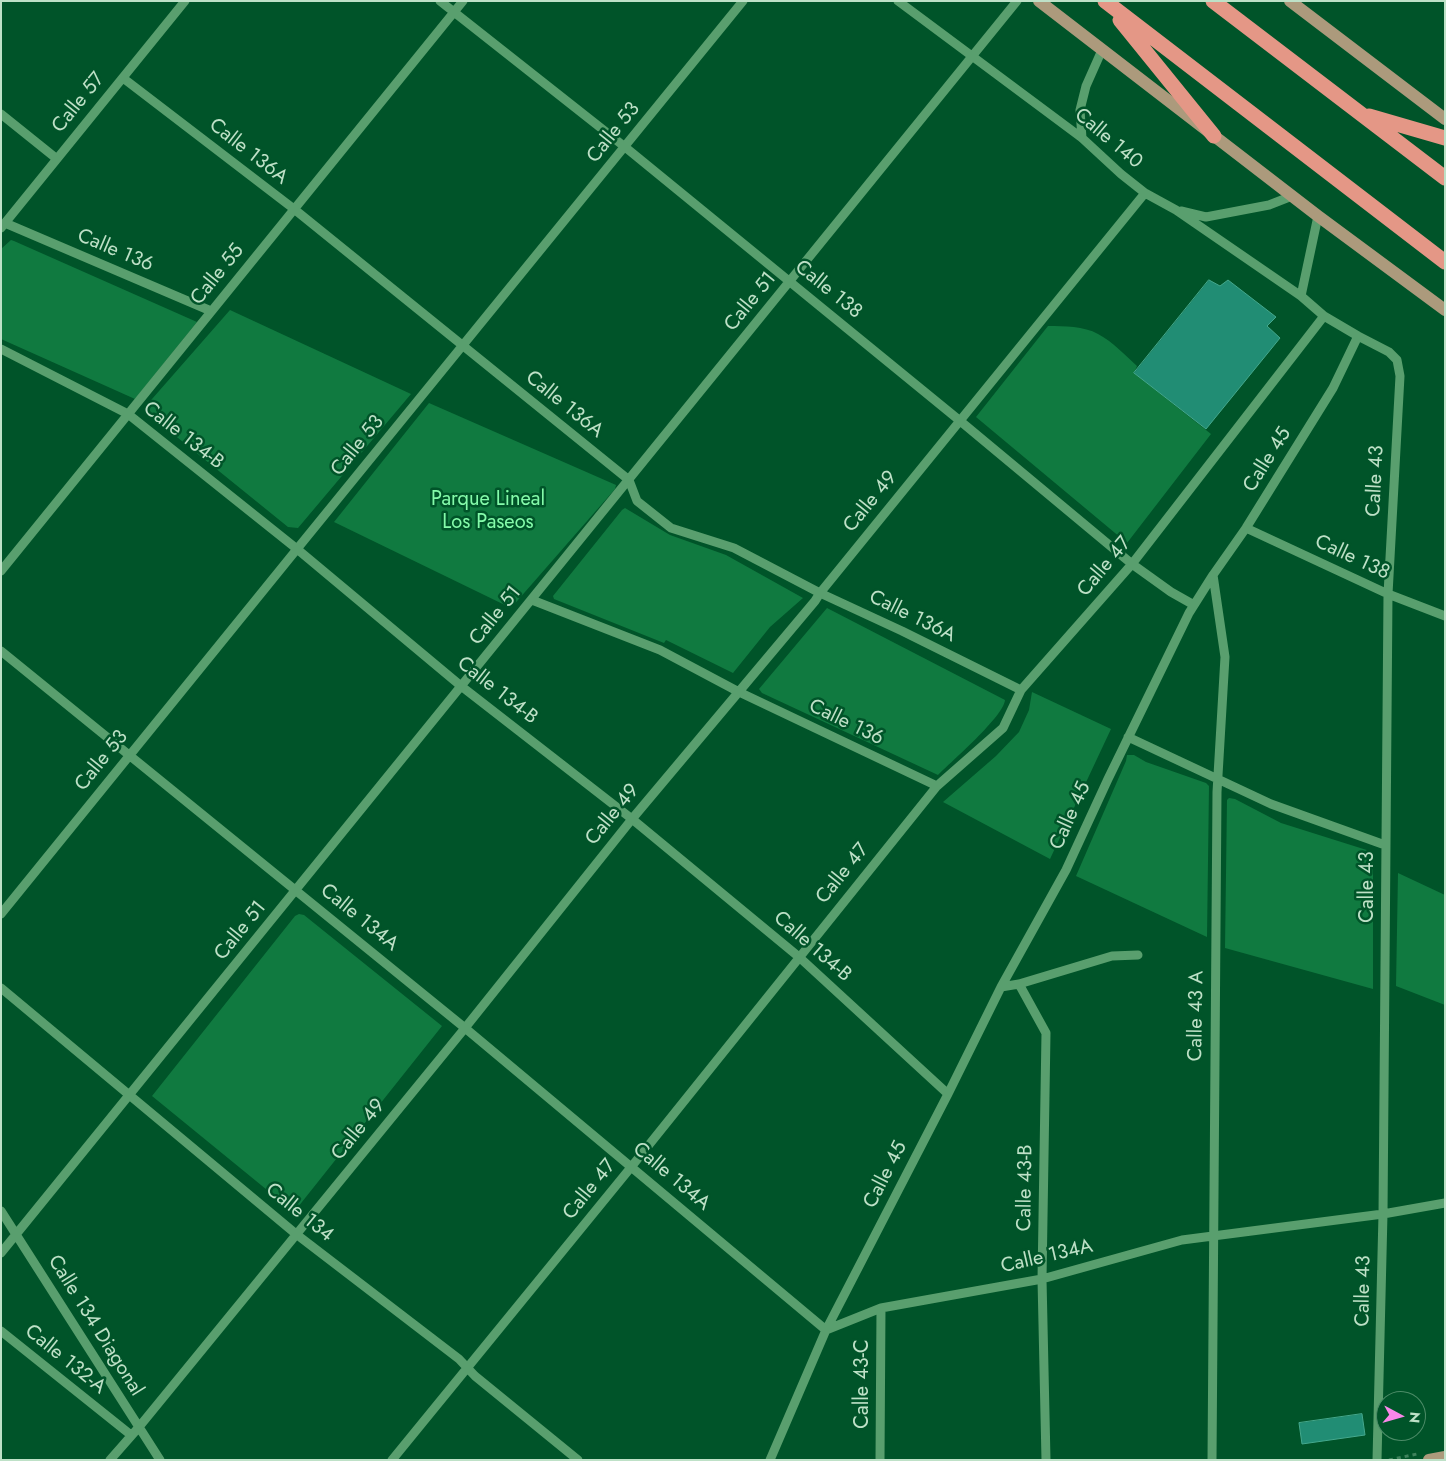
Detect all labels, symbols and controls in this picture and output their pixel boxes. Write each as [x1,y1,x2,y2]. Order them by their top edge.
street label: Calle 57 [47,68,111,138]
street label: Calle 53 [582,98,646,168]
street label: Calle 140 [1069,104,1147,174]
street label: Calle 136A [204,114,292,190]
street label: Calle 136 [73,224,157,278]
street label: Calle 55 [186,240,250,310]
street label: Calle 138 [789,256,867,324]
street label: Calle 51 [720,268,782,336]
street label: Calle 136A [520,366,608,444]
street label: Calle 134-B [138,397,228,475]
street label: Calle 53 [326,411,390,481]
street label: Calle 45 [1239,423,1297,497]
street label: Calle 43 [1362,445,1390,517]
street label: Calle 49 [839,466,903,538]
park label: Parque Lineal Los Paseos [431,488,545,535]
street label: Calle 138 [1311,530,1393,586]
street label: Calle 47 [1073,532,1137,602]
street label: Calle 51 [465,582,527,650]
street label: Calle 136A [865,586,959,648]
street label: Calle 134-B [452,652,542,730]
street label: Calle 136 [805,695,887,751]
street label: Calle 53 [70,726,134,796]
street label: Calle 45 [1045,778,1097,854]
street label: Calle 49 [581,779,645,851]
street label: Calle 47 [811,839,875,909]
street label: Calle 43 [1356,851,1380,923]
street label: Calle 134A [315,879,403,957]
street label: Calle 51 [210,897,272,965]
street label: Calle 134-B [768,907,856,987]
street label: Calle 43 A [1184,970,1210,1062]
street label: Calle 49 [327,1094,391,1166]
street label: Calle 134A [627,1138,715,1216]
street label: Calle 45 [859,1138,913,1212]
street label: Calle 43-B [1013,1144,1039,1232]
street label: Calle 47 [558,1155,622,1225]
street label: Calle 134 [260,1178,338,1248]
street label: Calle 134A [999,1235,1095,1279]
street label: Calle 134 Diagonal [42,1251,148,1401]
street label: Calle 43 [1351,1255,1377,1327]
street label: Calle 132-A [20,1320,110,1400]
street label: Calle 43-C [851,1339,875,1429]
north arrow [1376,1391,1426,1441]
text: N [1404,1411,1425,1424]

